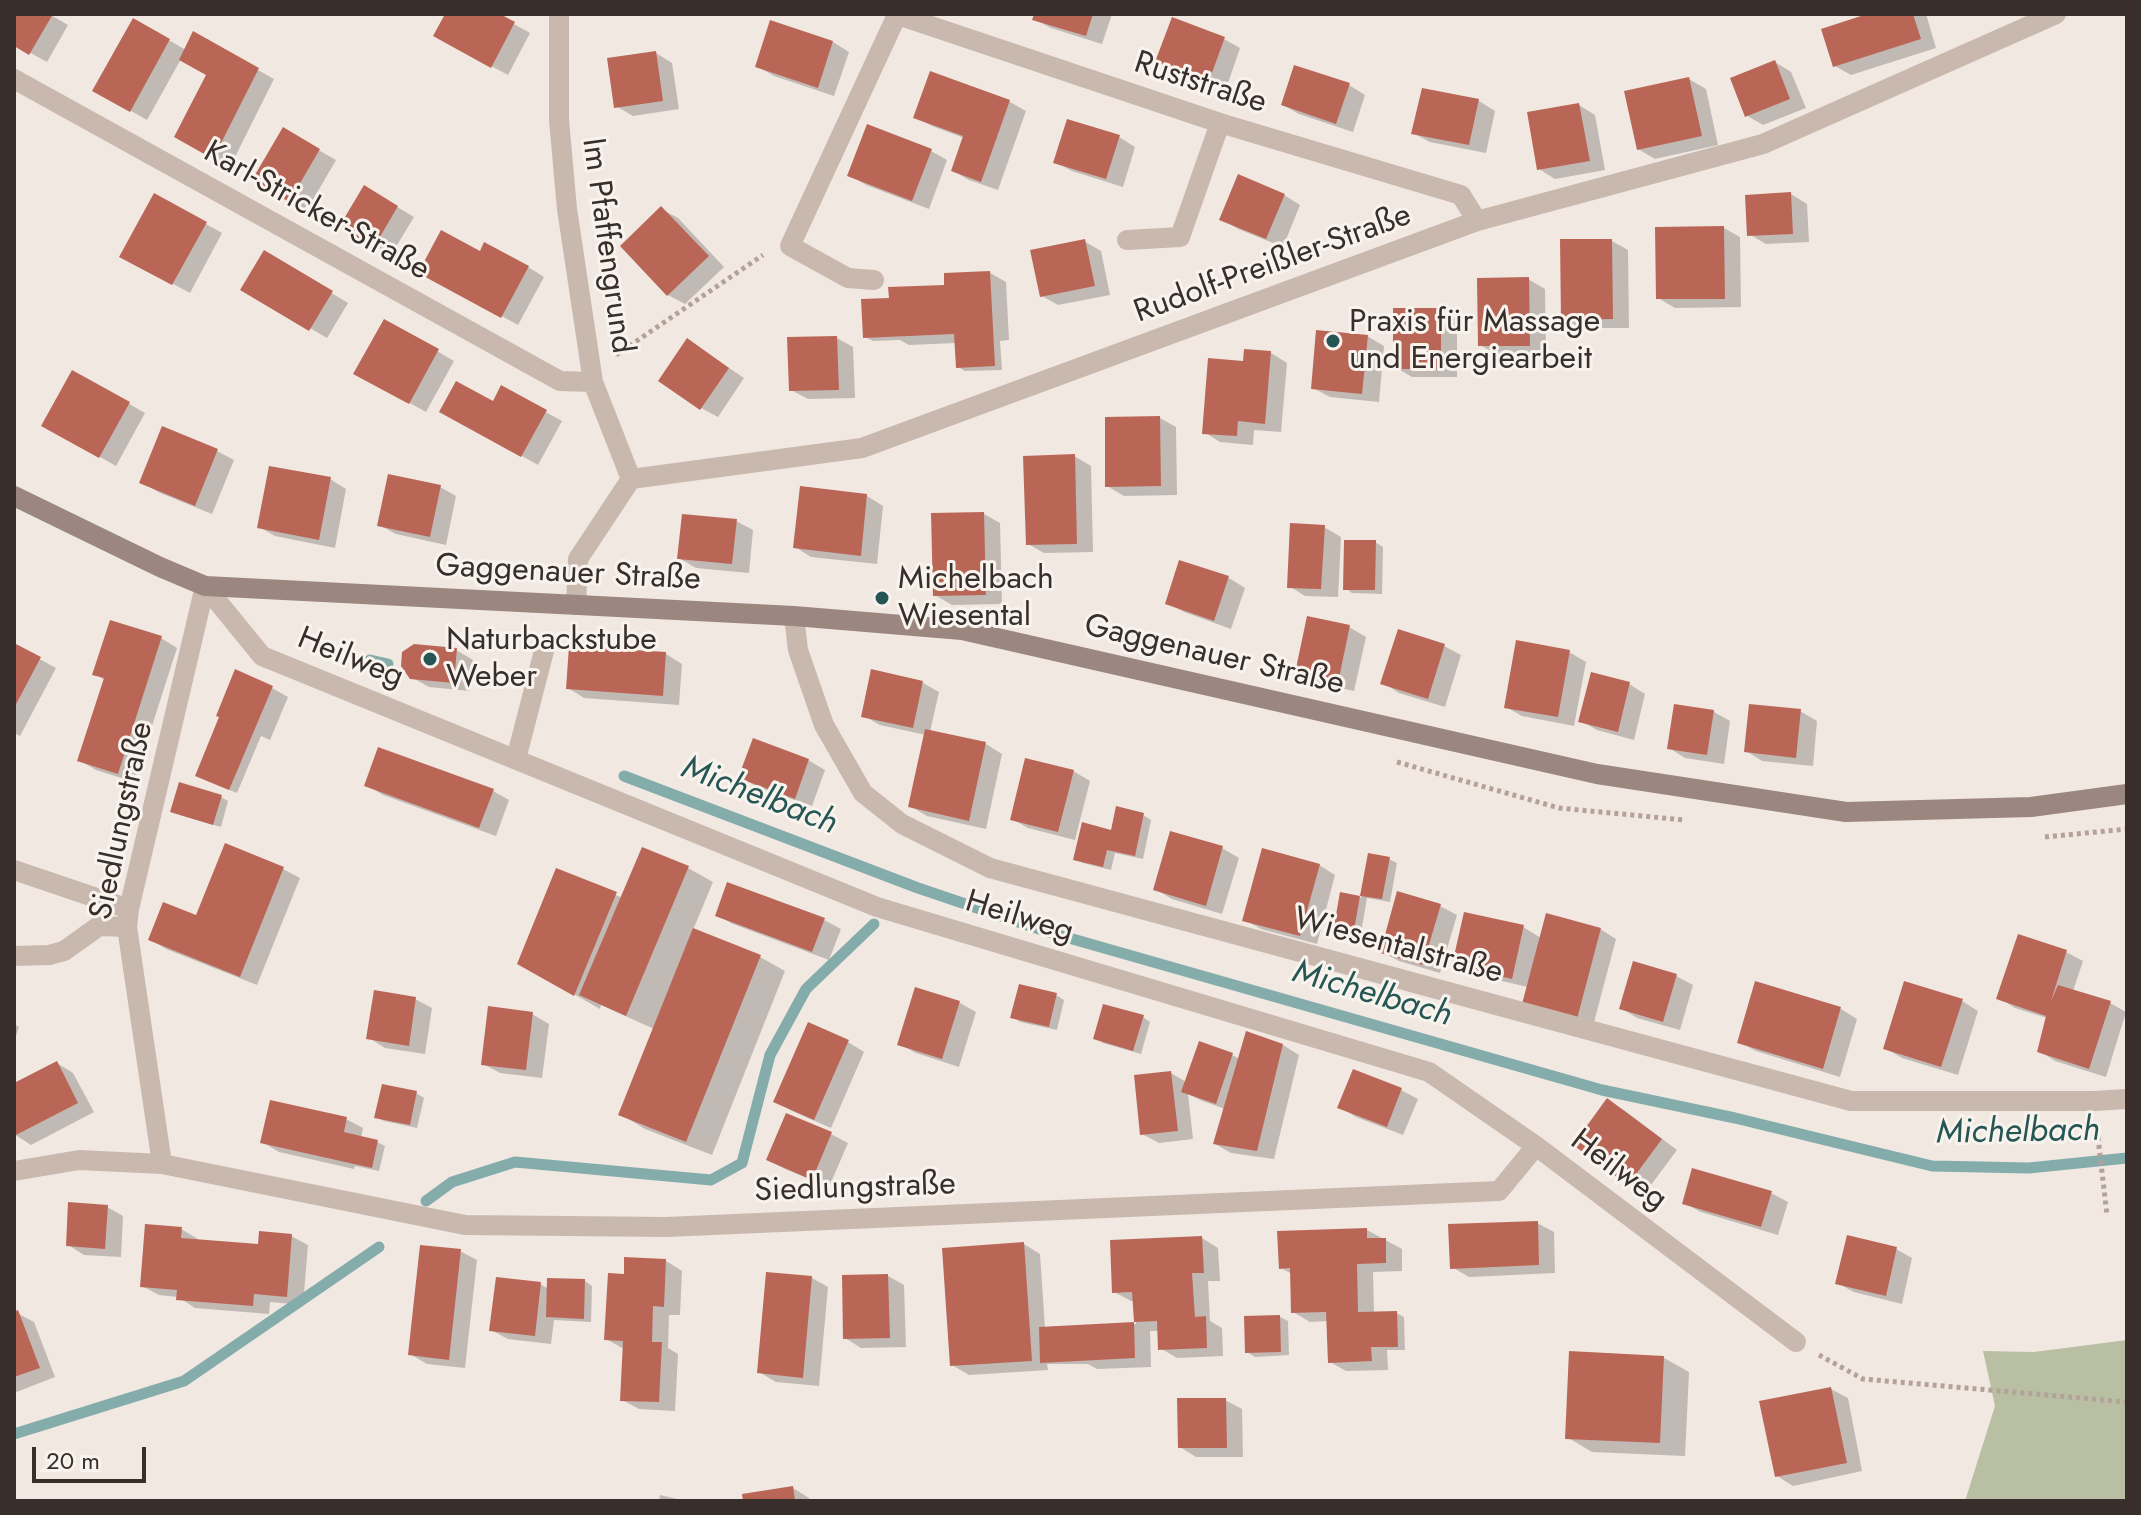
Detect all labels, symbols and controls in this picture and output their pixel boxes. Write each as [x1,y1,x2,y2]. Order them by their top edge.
street label: Ruststraße [1129,45,1271,123]
street label: Karl-Stricker-Straße [196,134,436,290]
street label: Im Pfaffengrund [572,136,640,356]
street label: Rudolf-Preißler-Straße [1129,197,1417,333]
place label: Praxis für Massage und Energiearbeit [1349,304,1600,379]
marker: Praxis für Massage und Energiearbeit [1324,332,1342,350]
street label: Gaggenauer Straße [435,548,701,600]
place label: Michelbach Wiesental [898,561,1054,636]
marker: Michelbach Wiesental [873,589,891,607]
street label: Gaggenauer Straße [1080,607,1348,705]
street label: Heilweg [291,620,409,698]
place label: Naturbackstube Weber [446,622,657,697]
marker: Naturbackstube Weber [421,650,439,668]
street label: Siedlungstraße [83,719,163,923]
water label: Michelbach [675,749,843,845]
street label: Heilweg [960,883,1078,953]
street label: Wiesentalstraße [1289,901,1507,993]
water label: Michelbach [1288,953,1456,1037]
water label: Michelbach [1936,1111,2100,1155]
street label: Heilweg [1562,1122,1674,1220]
street label: Siedlungstraße [754,1166,956,1212]
scale bar [36,1431,150,1481]
text: 20 m [46,1443,100,1478]

